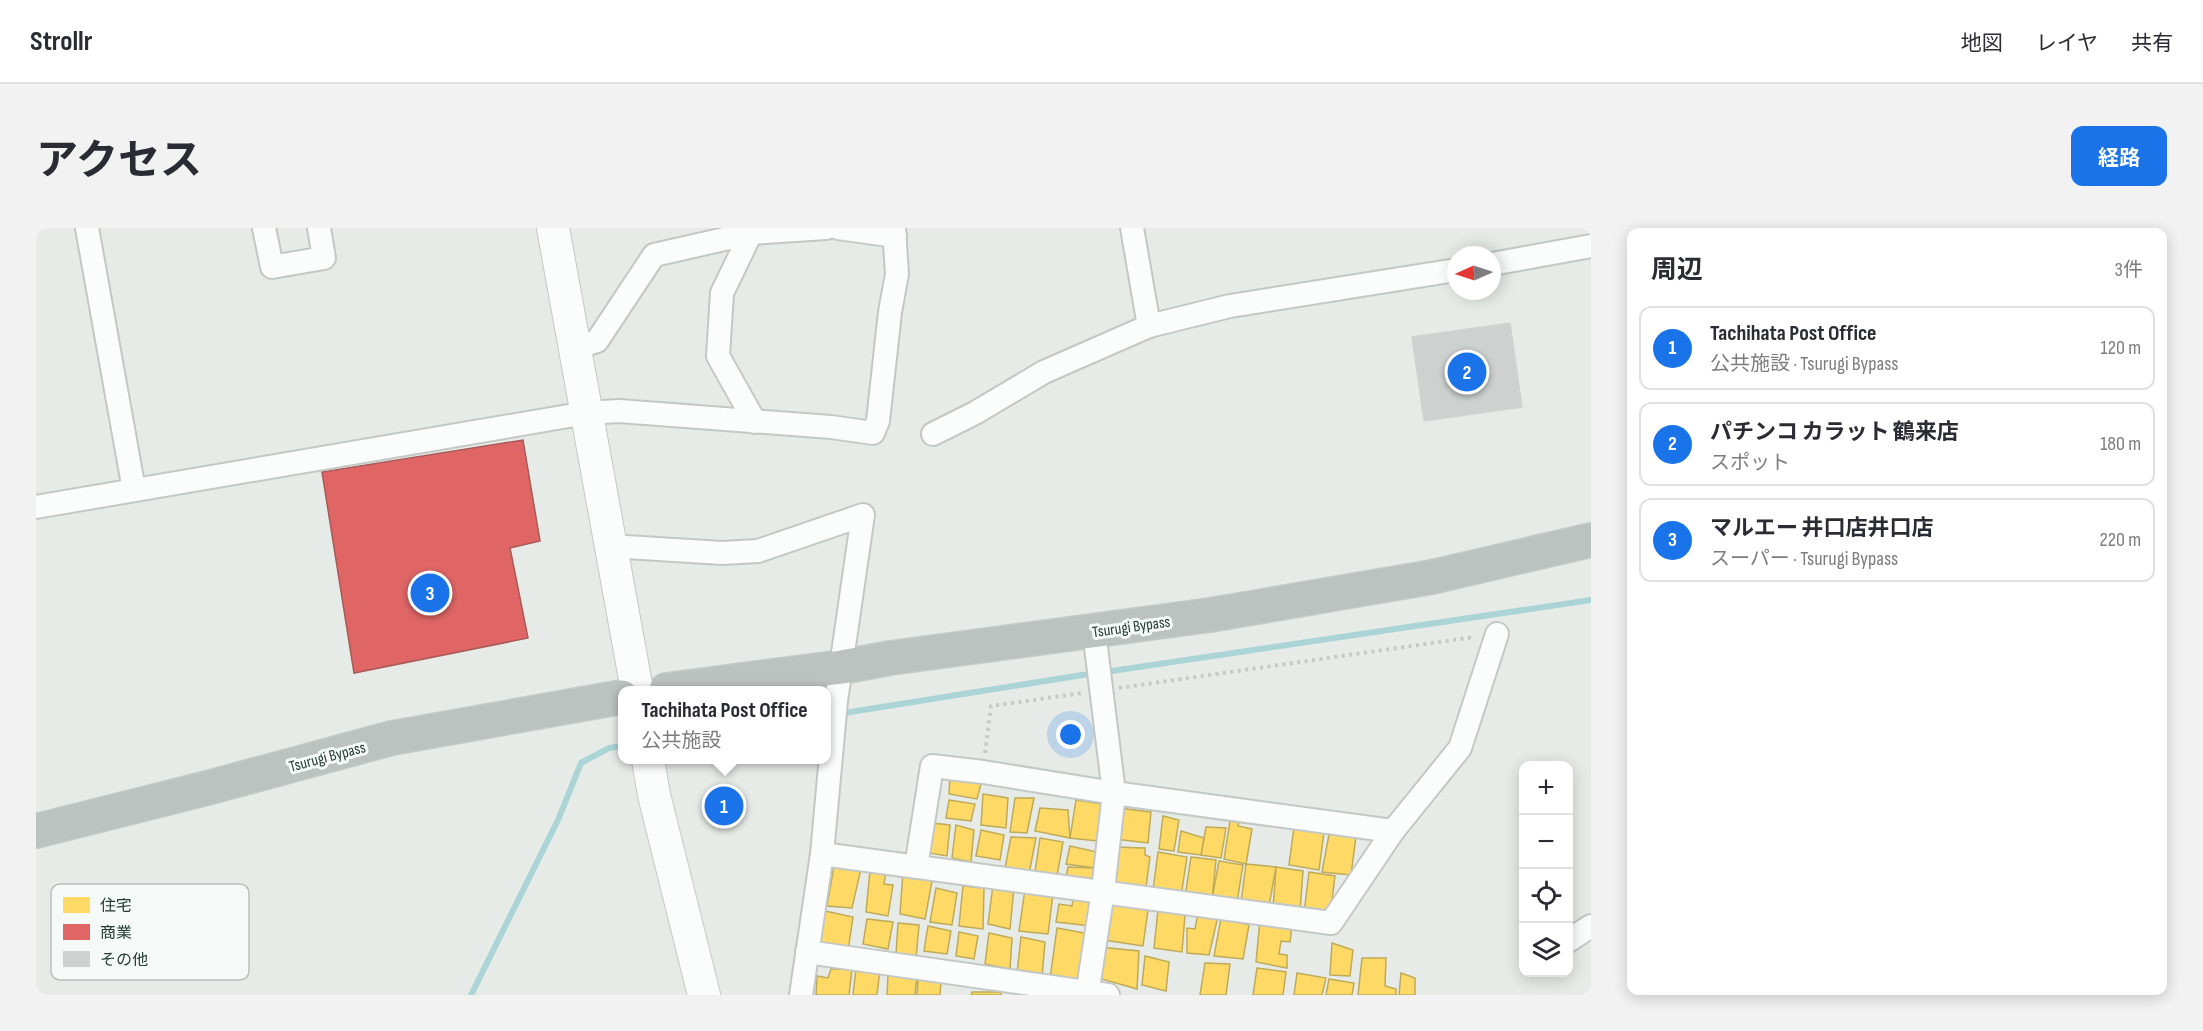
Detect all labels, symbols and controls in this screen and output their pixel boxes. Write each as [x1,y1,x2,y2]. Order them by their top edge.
text: Strollr [30,25,92,58]
text: 地図 [1961,31,2003,56]
text: レイヤ [2036,31,2098,56]
text: 共有 [2131,31,2173,56]
button: 経路 [2071,126,2167,186]
text: アクセス [36,136,202,187]
north arrow [1447,246,1501,300]
text: 周辺 [1651,255,1703,286]
text: 3件 [2115,258,2143,282]
text: Tachihata Post Office [1710,320,1877,347]
text: 1 [1669,336,1676,360]
text: 120 m [2101,336,2141,360]
pin: 2 [1448,350,1486,394]
text: 公共施設 · Tsurugi Bypass [1710,352,1898,376]
text: パチンコ カラット 鶴来店 [1710,419,1959,446]
text: 2 [1668,432,1677,456]
text: 180 m [2100,432,2141,456]
text: スポット [1710,451,1790,475]
text: マルエー 井口店井口店 [1710,515,1933,542]
text: 3 [1668,528,1677,552]
text: 220 m [2100,528,2141,552]
text: スーパー · Tsurugi Bypass [1710,547,1898,571]
pin: 3 [410,570,450,616]
street label: Tsurugi Bypass [1091,613,1172,642]
popup [618,686,831,764]
text: Tachihata Post Office [641,697,808,724]
your location [1056,720,1085,749]
text: 公共施設 [641,729,721,753]
street label: Tsurugi Bypass [287,738,368,777]
map controls [1519,761,1573,977]
button: + [1519,761,1573,815]
pin: 1 [704,784,744,828]
button: − [1519,815,1573,869]
button: locate [1519,869,1573,923]
legend [51,884,249,980]
text: 住宅 [100,897,132,916]
button: layers [1519,923,1573,977]
text: 商業 [100,924,132,943]
text: その他 [100,951,148,970]

